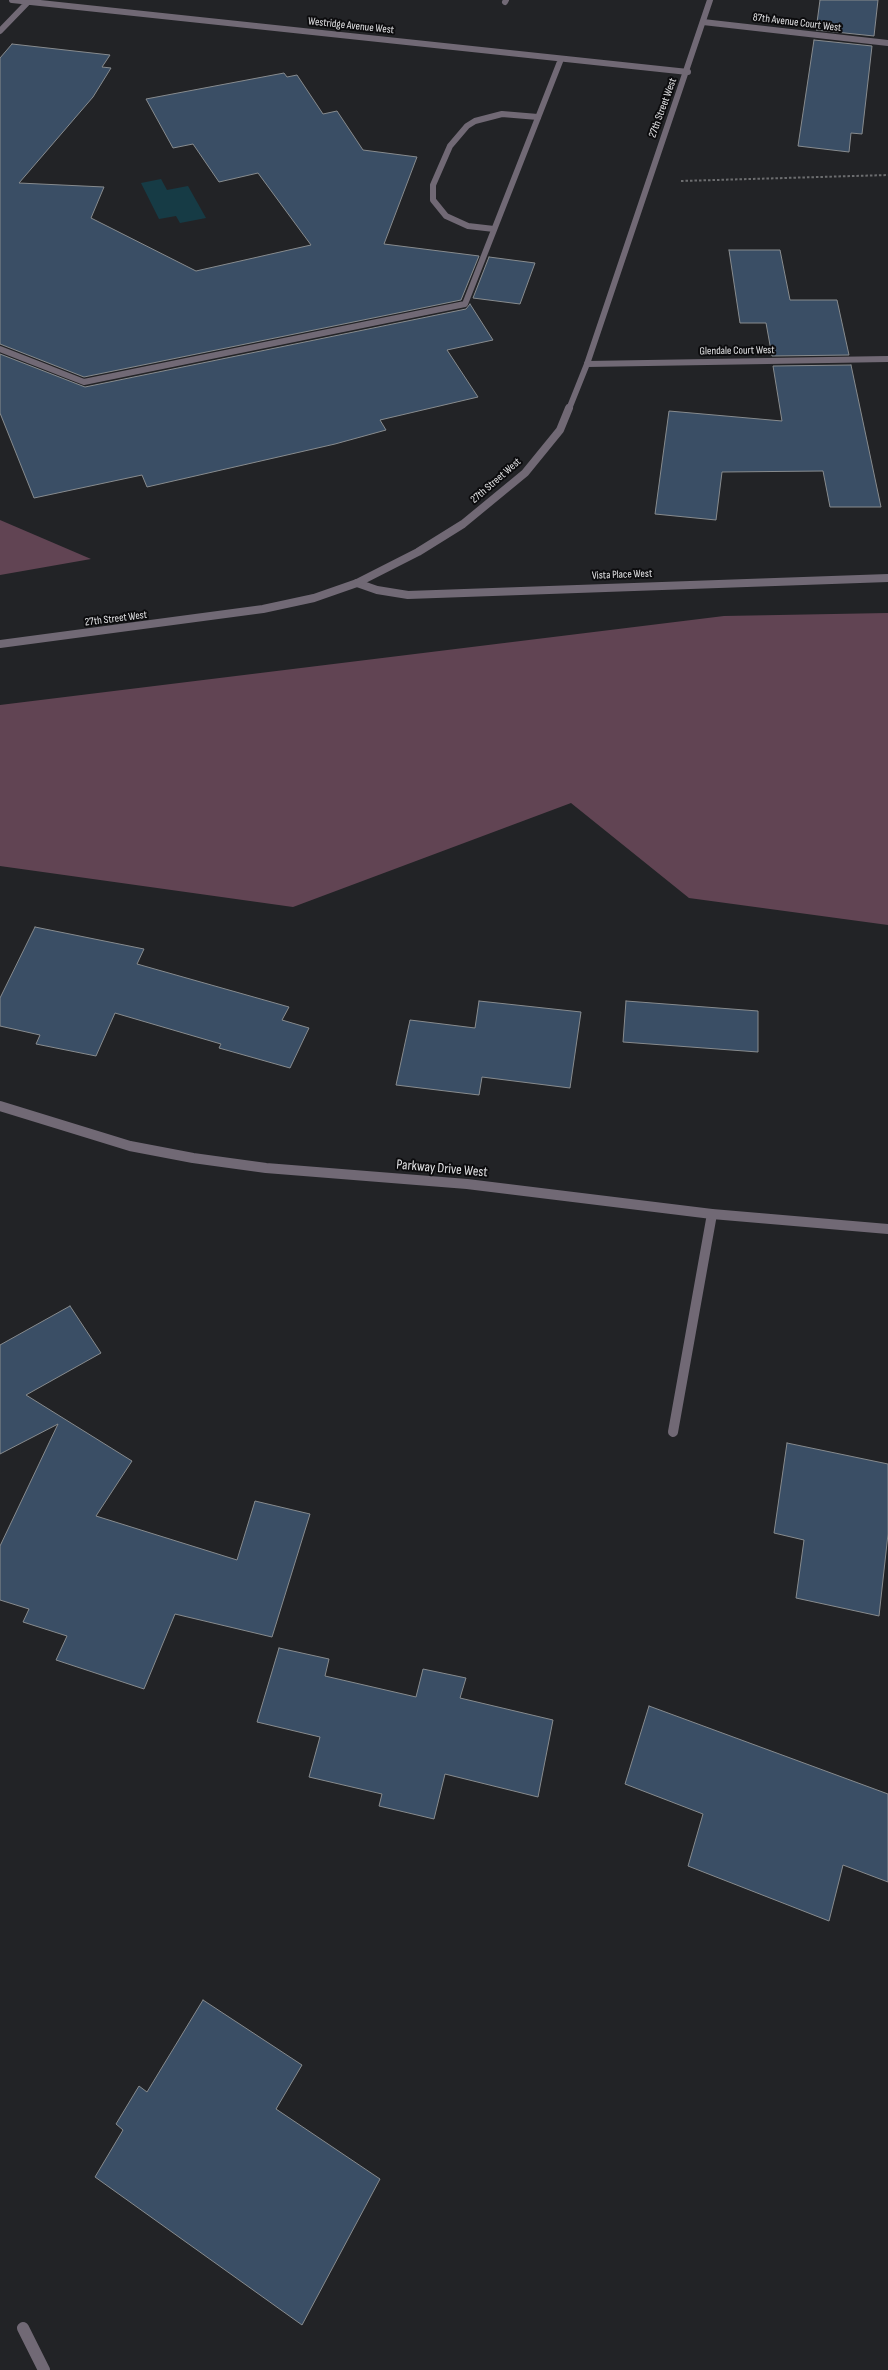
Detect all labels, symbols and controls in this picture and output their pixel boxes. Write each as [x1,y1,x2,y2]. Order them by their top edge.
street label: 87th Avenue Court West [752,11,842,35]
street label: Westridge Avenue West [307,15,395,37]
street label: 27th Street West [646,76,680,140]
street label: Glendale Court West [699,344,775,358]
street label: 27th Street West [468,456,524,506]
street label: Vista Place West [592,567,652,583]
street label: 27th Street West [84,609,148,629]
street label: Parkway Drive West [396,1157,488,1181]

